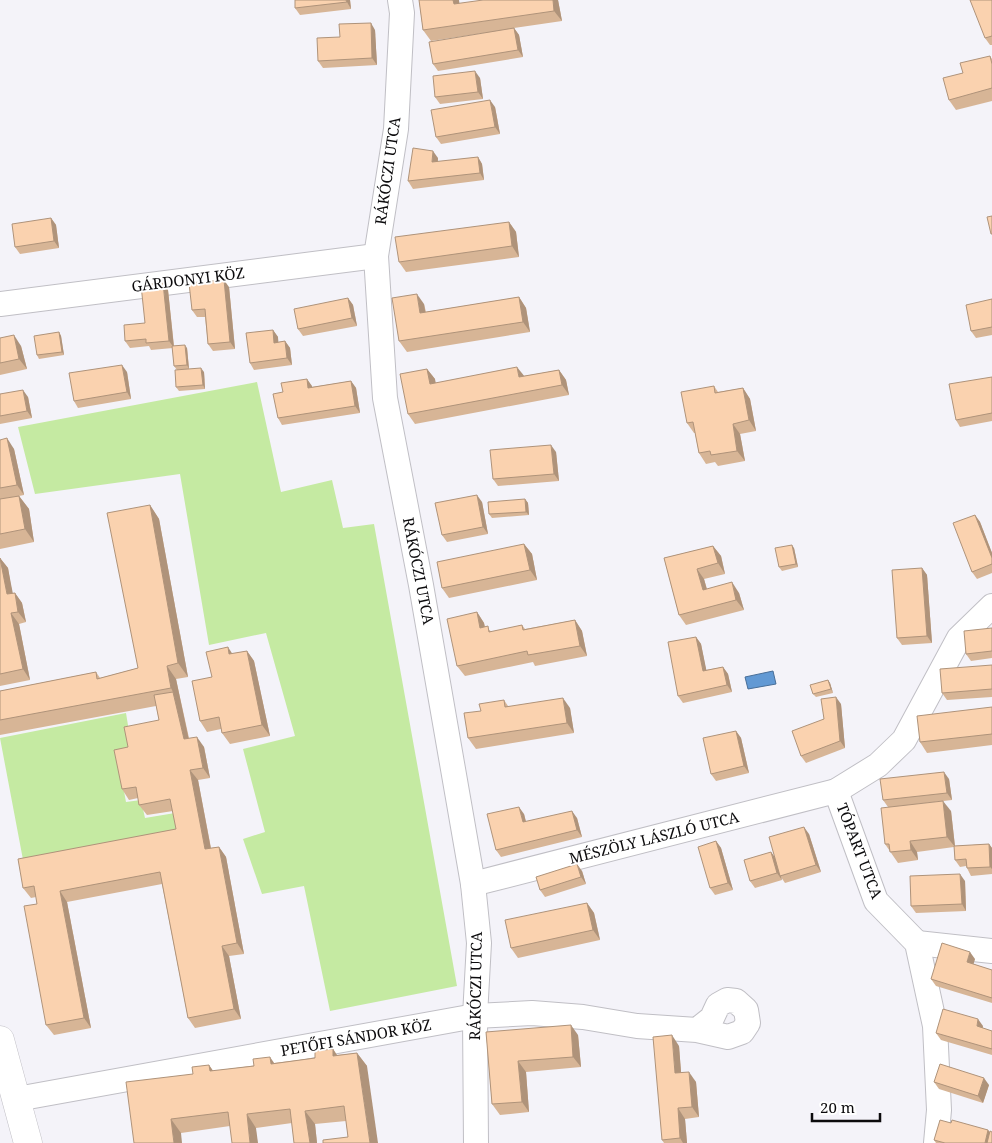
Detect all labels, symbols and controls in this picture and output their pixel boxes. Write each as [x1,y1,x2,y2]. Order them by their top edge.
street label: RÁKÓCZI UTCA [370,115,405,226]
street label: GÁRDONYI KÖZ [130,262,246,296]
street label: RÁKÓCZI UTCA [399,516,439,626]
street label: TÓPART UTCA [833,800,888,902]
street label: MÉSZÖLY LÁSZLÓ UTCA [567,806,741,868]
street label: RÁKÓCZI UTCA [464,931,486,1040]
street label: PETŐFI SÁNDOR KÖZ [279,1014,433,1060]
scale bar [812,1090,880,1122]
text: 20 m [820,1097,855,1117]

